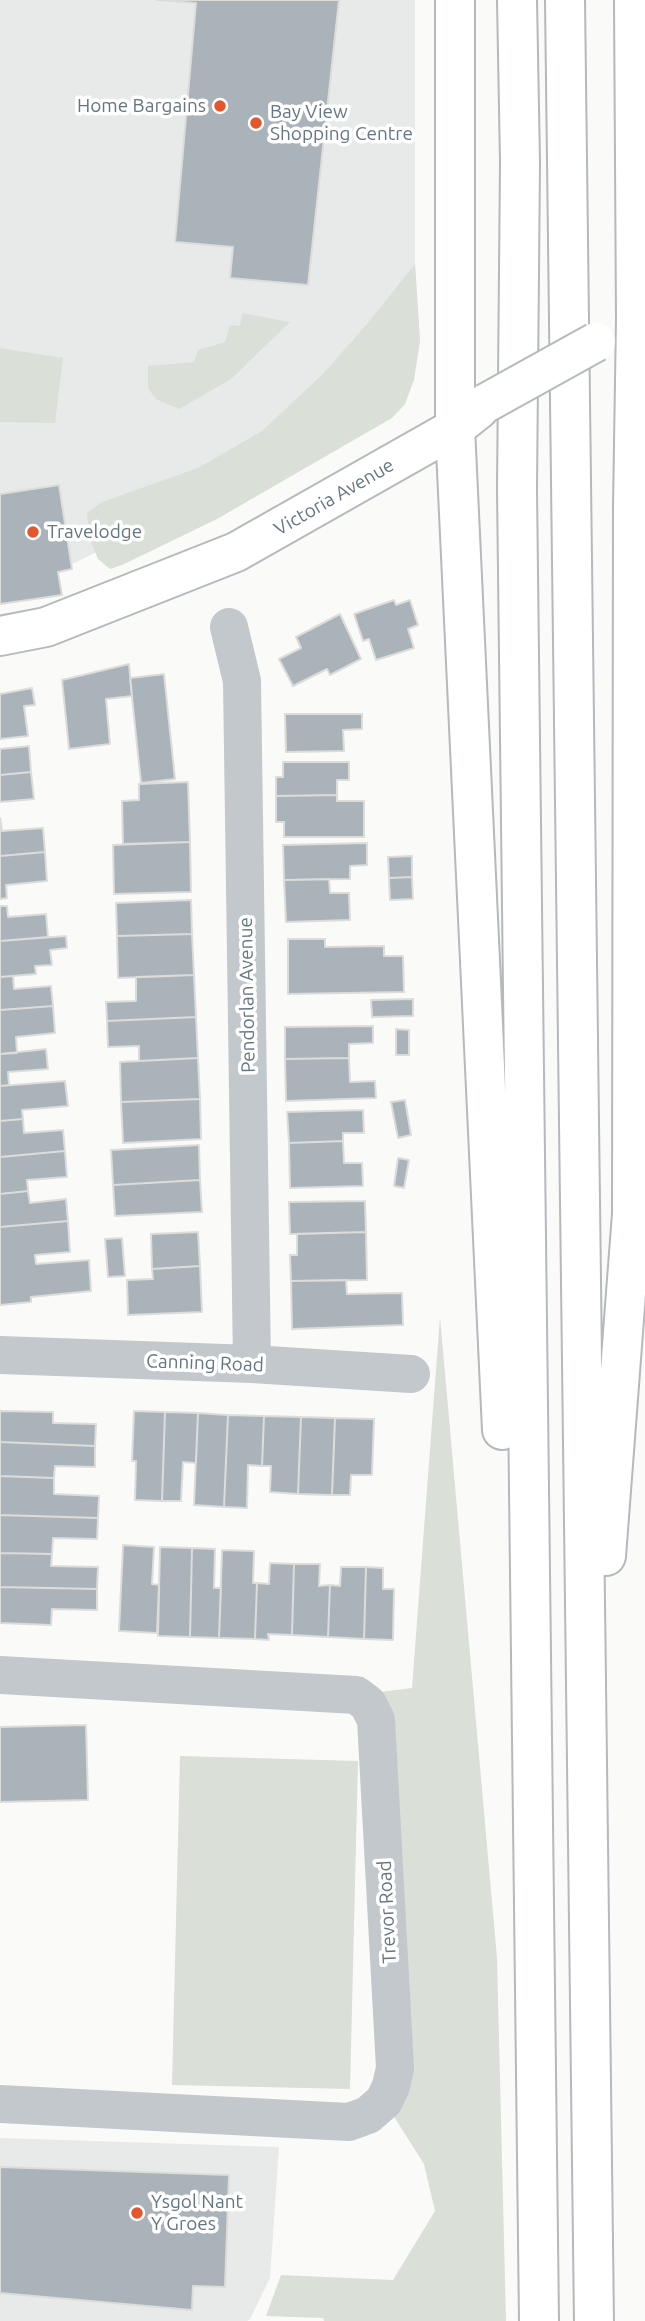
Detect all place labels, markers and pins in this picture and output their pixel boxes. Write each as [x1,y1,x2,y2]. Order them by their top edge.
place label: Home Bargains [77,95,206,117]
marker: Home Bargains [212,98,228,114]
place label: Bay View Shopping Centre [270,101,413,145]
marker: Bay View Shopping Centre [248,115,264,131]
place label: Travelodge [47,521,142,543]
marker: Travelodge [25,524,41,540]
place label: Ysgol Nant Y Groes [151,2191,243,2235]
marker: Ysgol Nant Y Groes [129,2205,145,2221]

